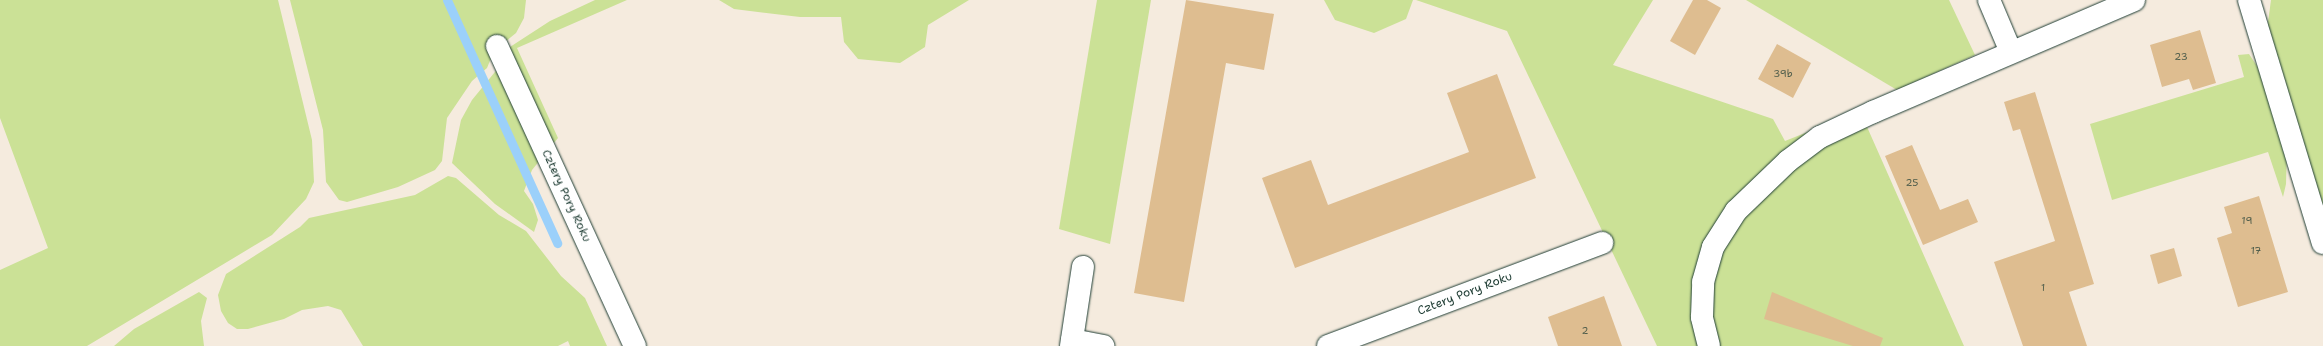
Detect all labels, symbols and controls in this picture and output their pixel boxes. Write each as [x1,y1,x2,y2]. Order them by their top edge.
house number: 23 [2174,51,2188,63]
house number: 39b [1773,68,1793,80]
street label: Cztery Pory Roku [538,147,594,245]
house number: 25 [1906,177,1918,189]
house number: 19 [2242,215,2252,227]
house number: 17 [2251,245,2261,257]
street label: Cztery Pory Roku [1416,269,1514,319]
house number: 1 [2041,282,2045,294]
house number: 2 [1582,325,1588,337]

